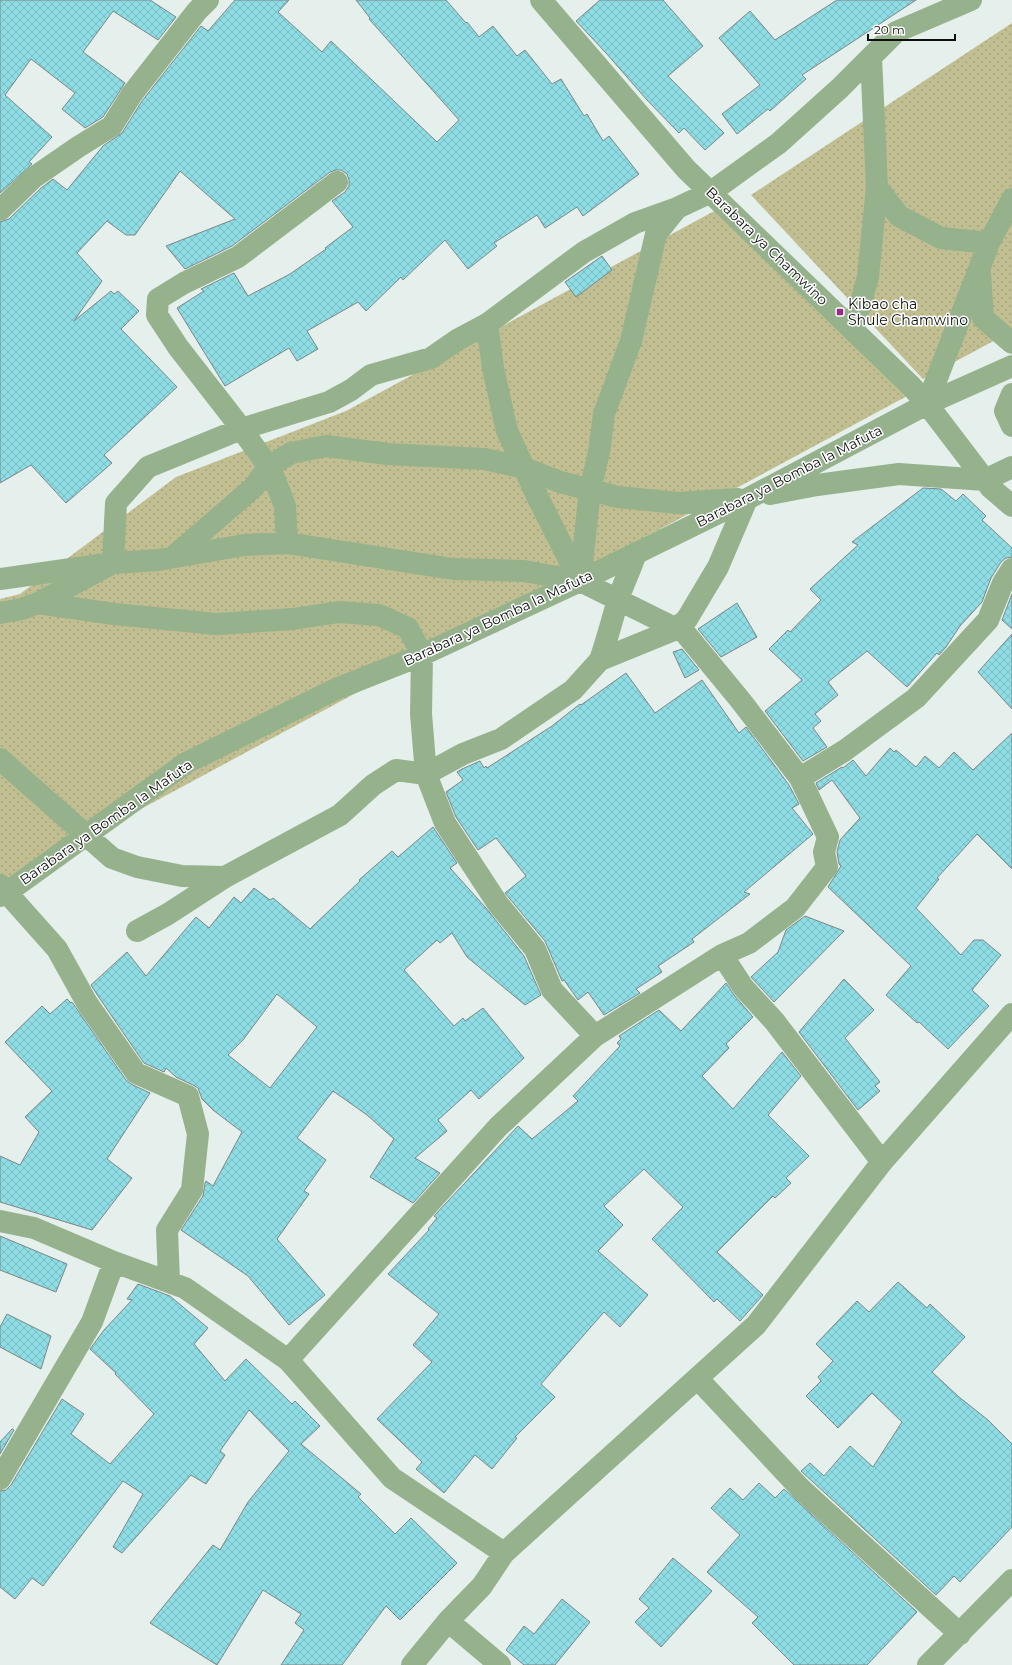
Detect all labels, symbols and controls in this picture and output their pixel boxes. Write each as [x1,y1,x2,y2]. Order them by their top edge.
scale bar [868,16,955,42]
text: 20 m [874,22,905,37]
street label: Barabara ya Chamwino [702,183,832,309]
place label: Kibao cha Shule Chamwino [848,295,968,329]
marker: Kibao cha Shule Chamwino [835,307,845,317]
street label: Barabara ya Bomba la Mafuta [693,421,885,531]
street label: Barabara ya Bomba la Mafuta [401,566,595,670]
street label: Barabara ya Bomba la Mafuta [16,755,196,889]

